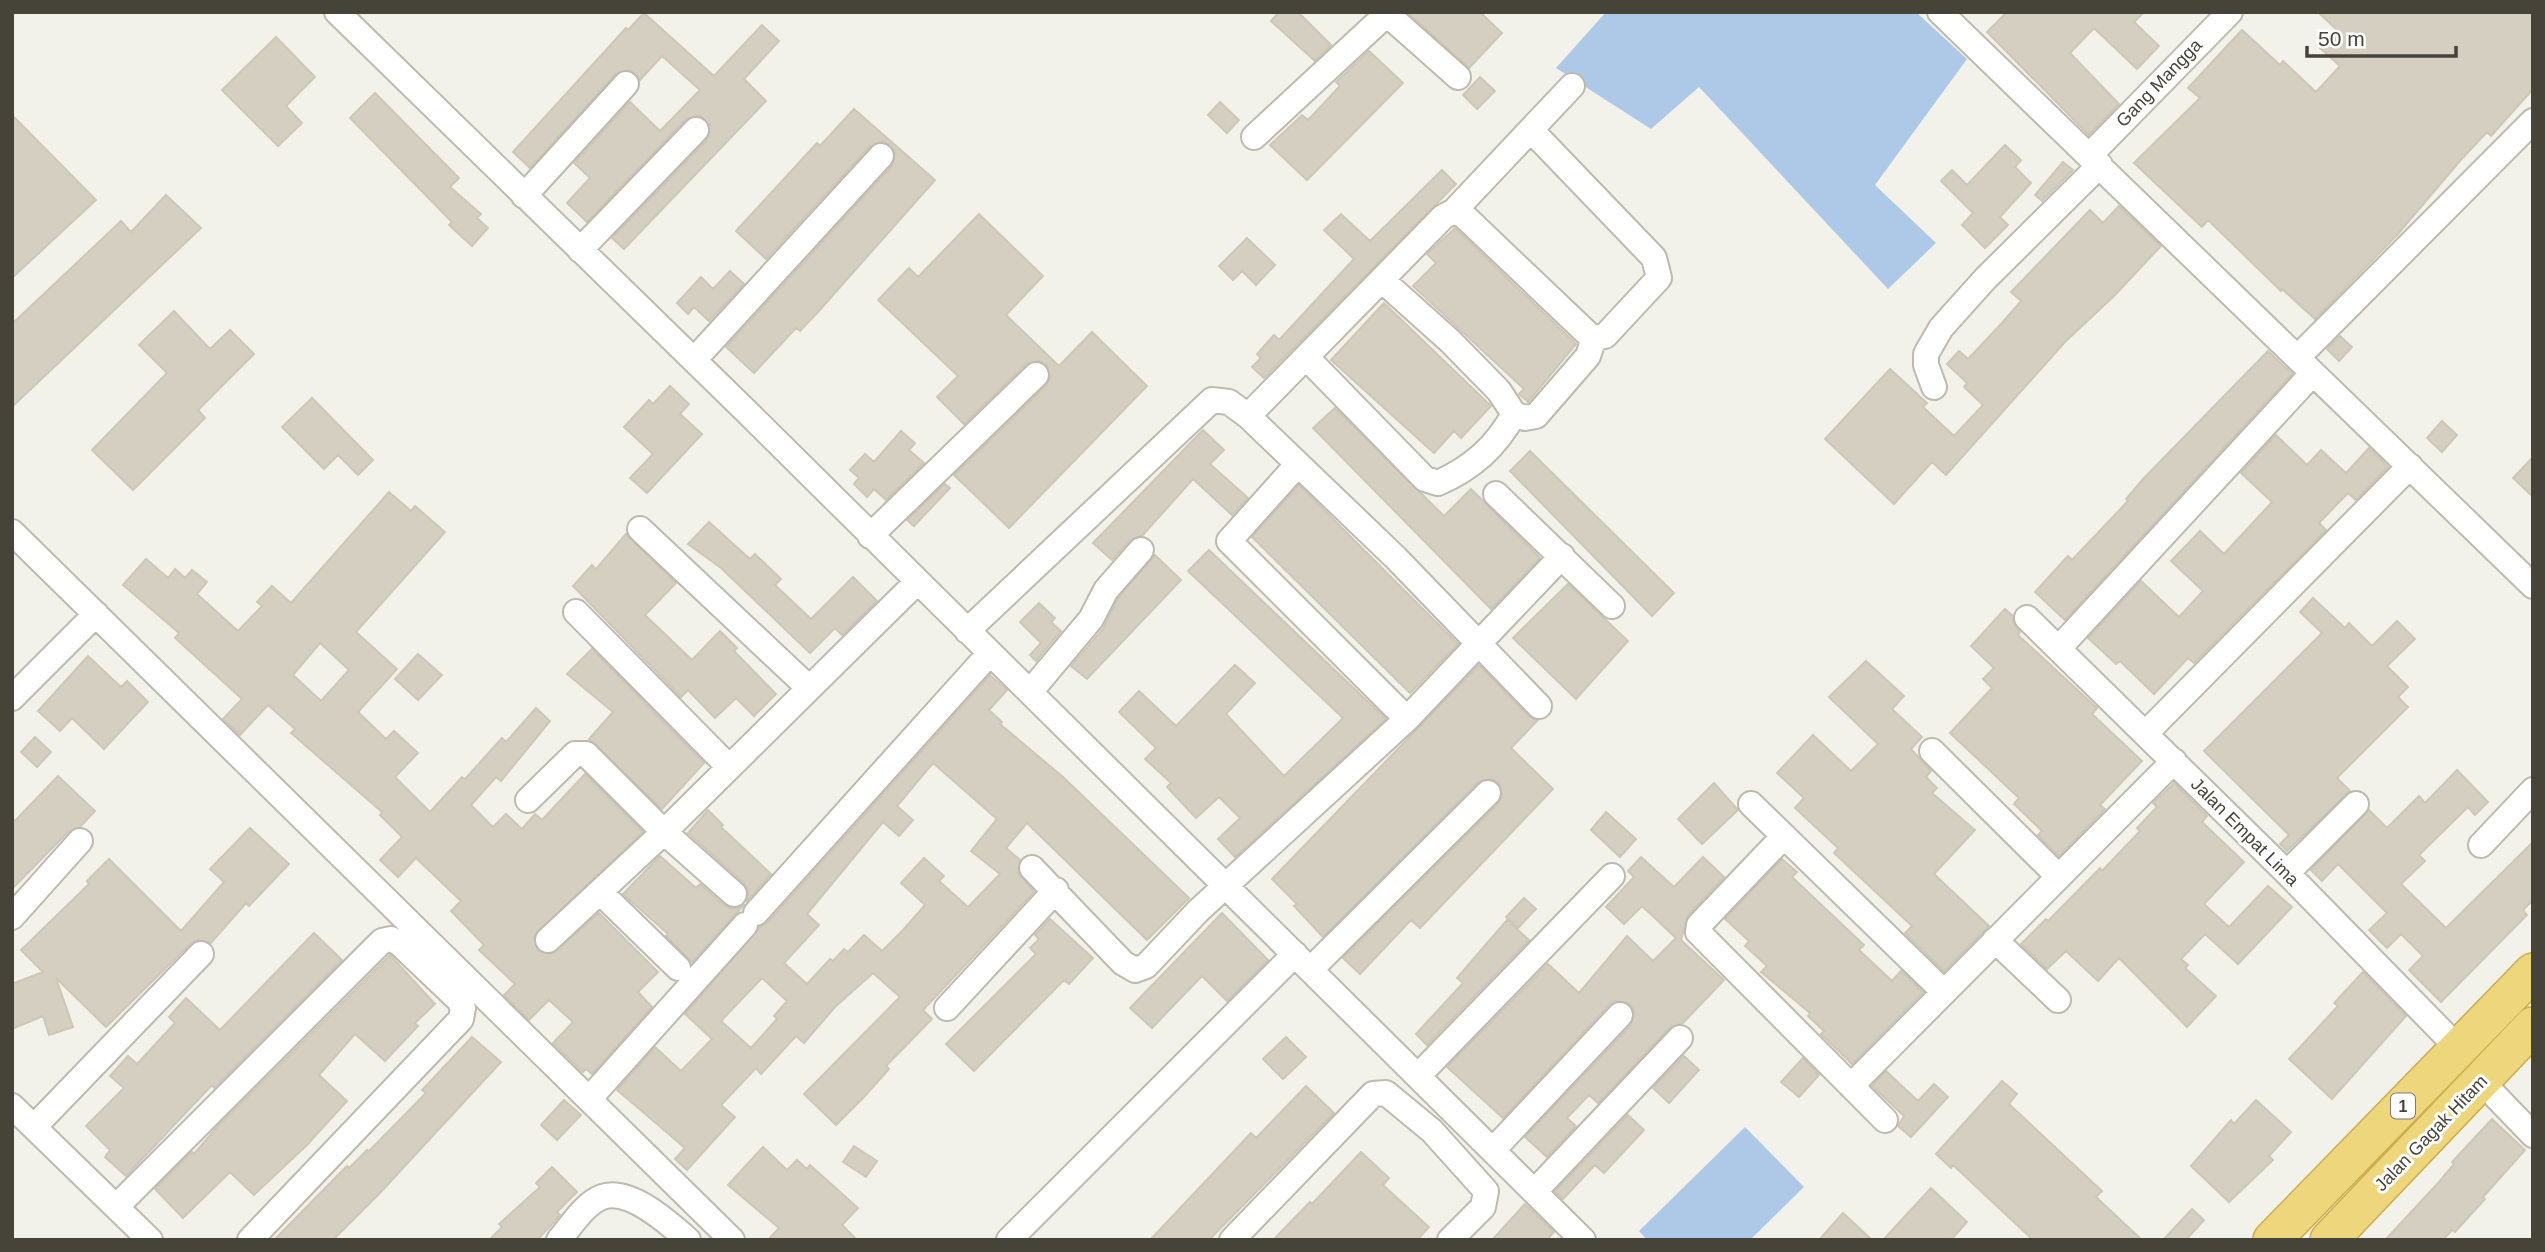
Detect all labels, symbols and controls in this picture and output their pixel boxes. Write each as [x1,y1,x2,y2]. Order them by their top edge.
scale bar [2307,14,2456,58]
text: 50 m [2318,27,2365,50]
street label: Gang Mangga [2112,34,2207,131]
street label: Jalan Empat Lima [2187,774,2304,891]
street label: Jalan Gagak Hitam [2371,1071,2491,1195]
road number: 1 [2391,1094,2415,1118]

